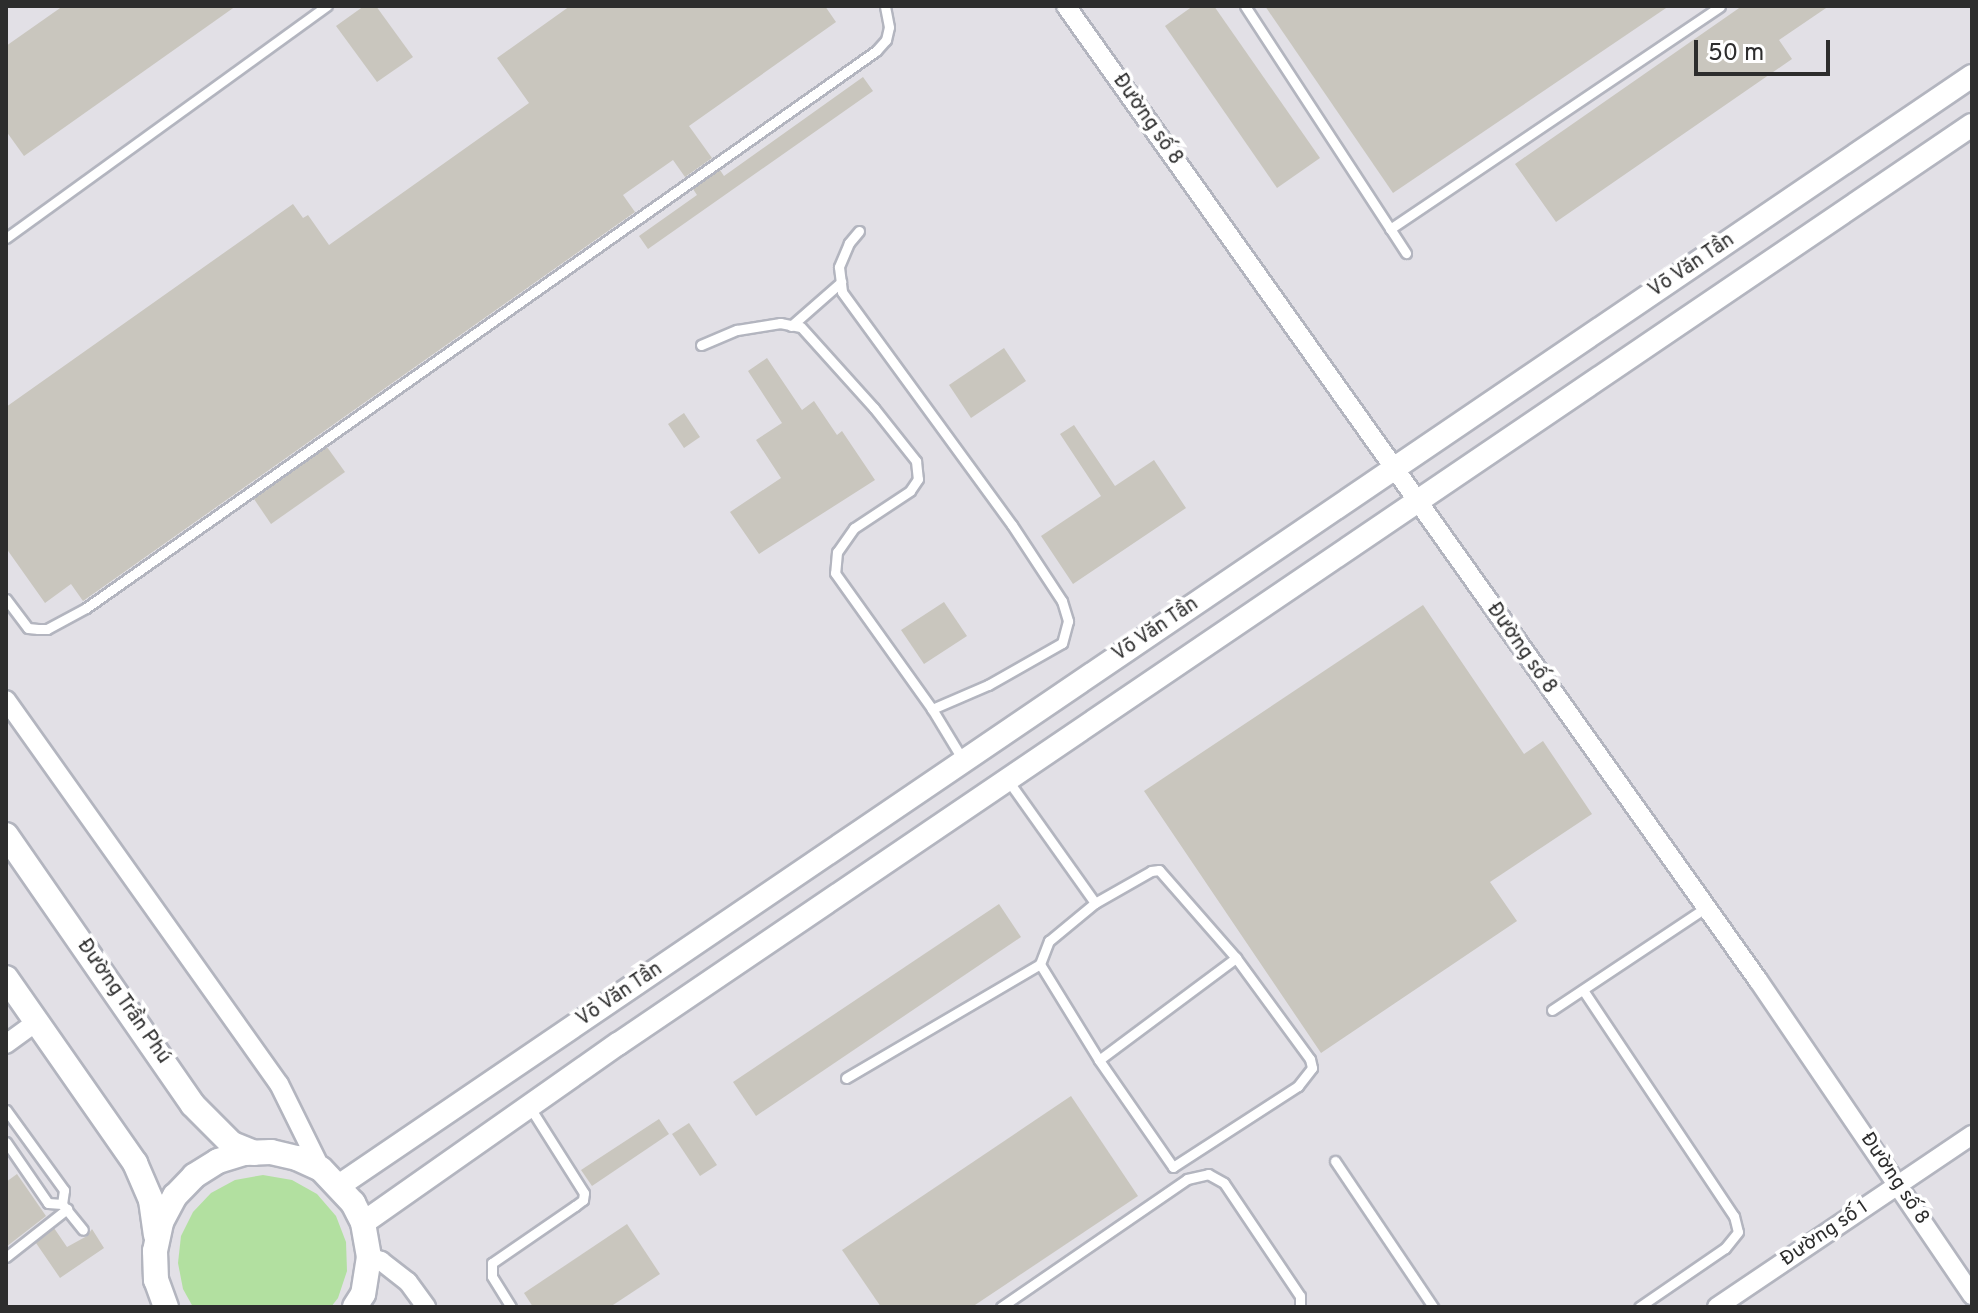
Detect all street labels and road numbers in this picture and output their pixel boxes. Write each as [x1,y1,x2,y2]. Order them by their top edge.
street label: Đường số 8 [1107,70,1187,170]
street label: Võ Văn Tần [1644,228,1740,304]
street label: Võ Văn Tần [1108,592,1204,668]
street label: Đường số 8 [1481,599,1561,699]
street label: Đường Trần Phú [71,935,175,1069]
street label: Võ Văn Tần [572,957,668,1033]
street label: Đường số 8 [1855,1129,1933,1229]
street label: Đường số 1 [1776,1196,1874,1272]

